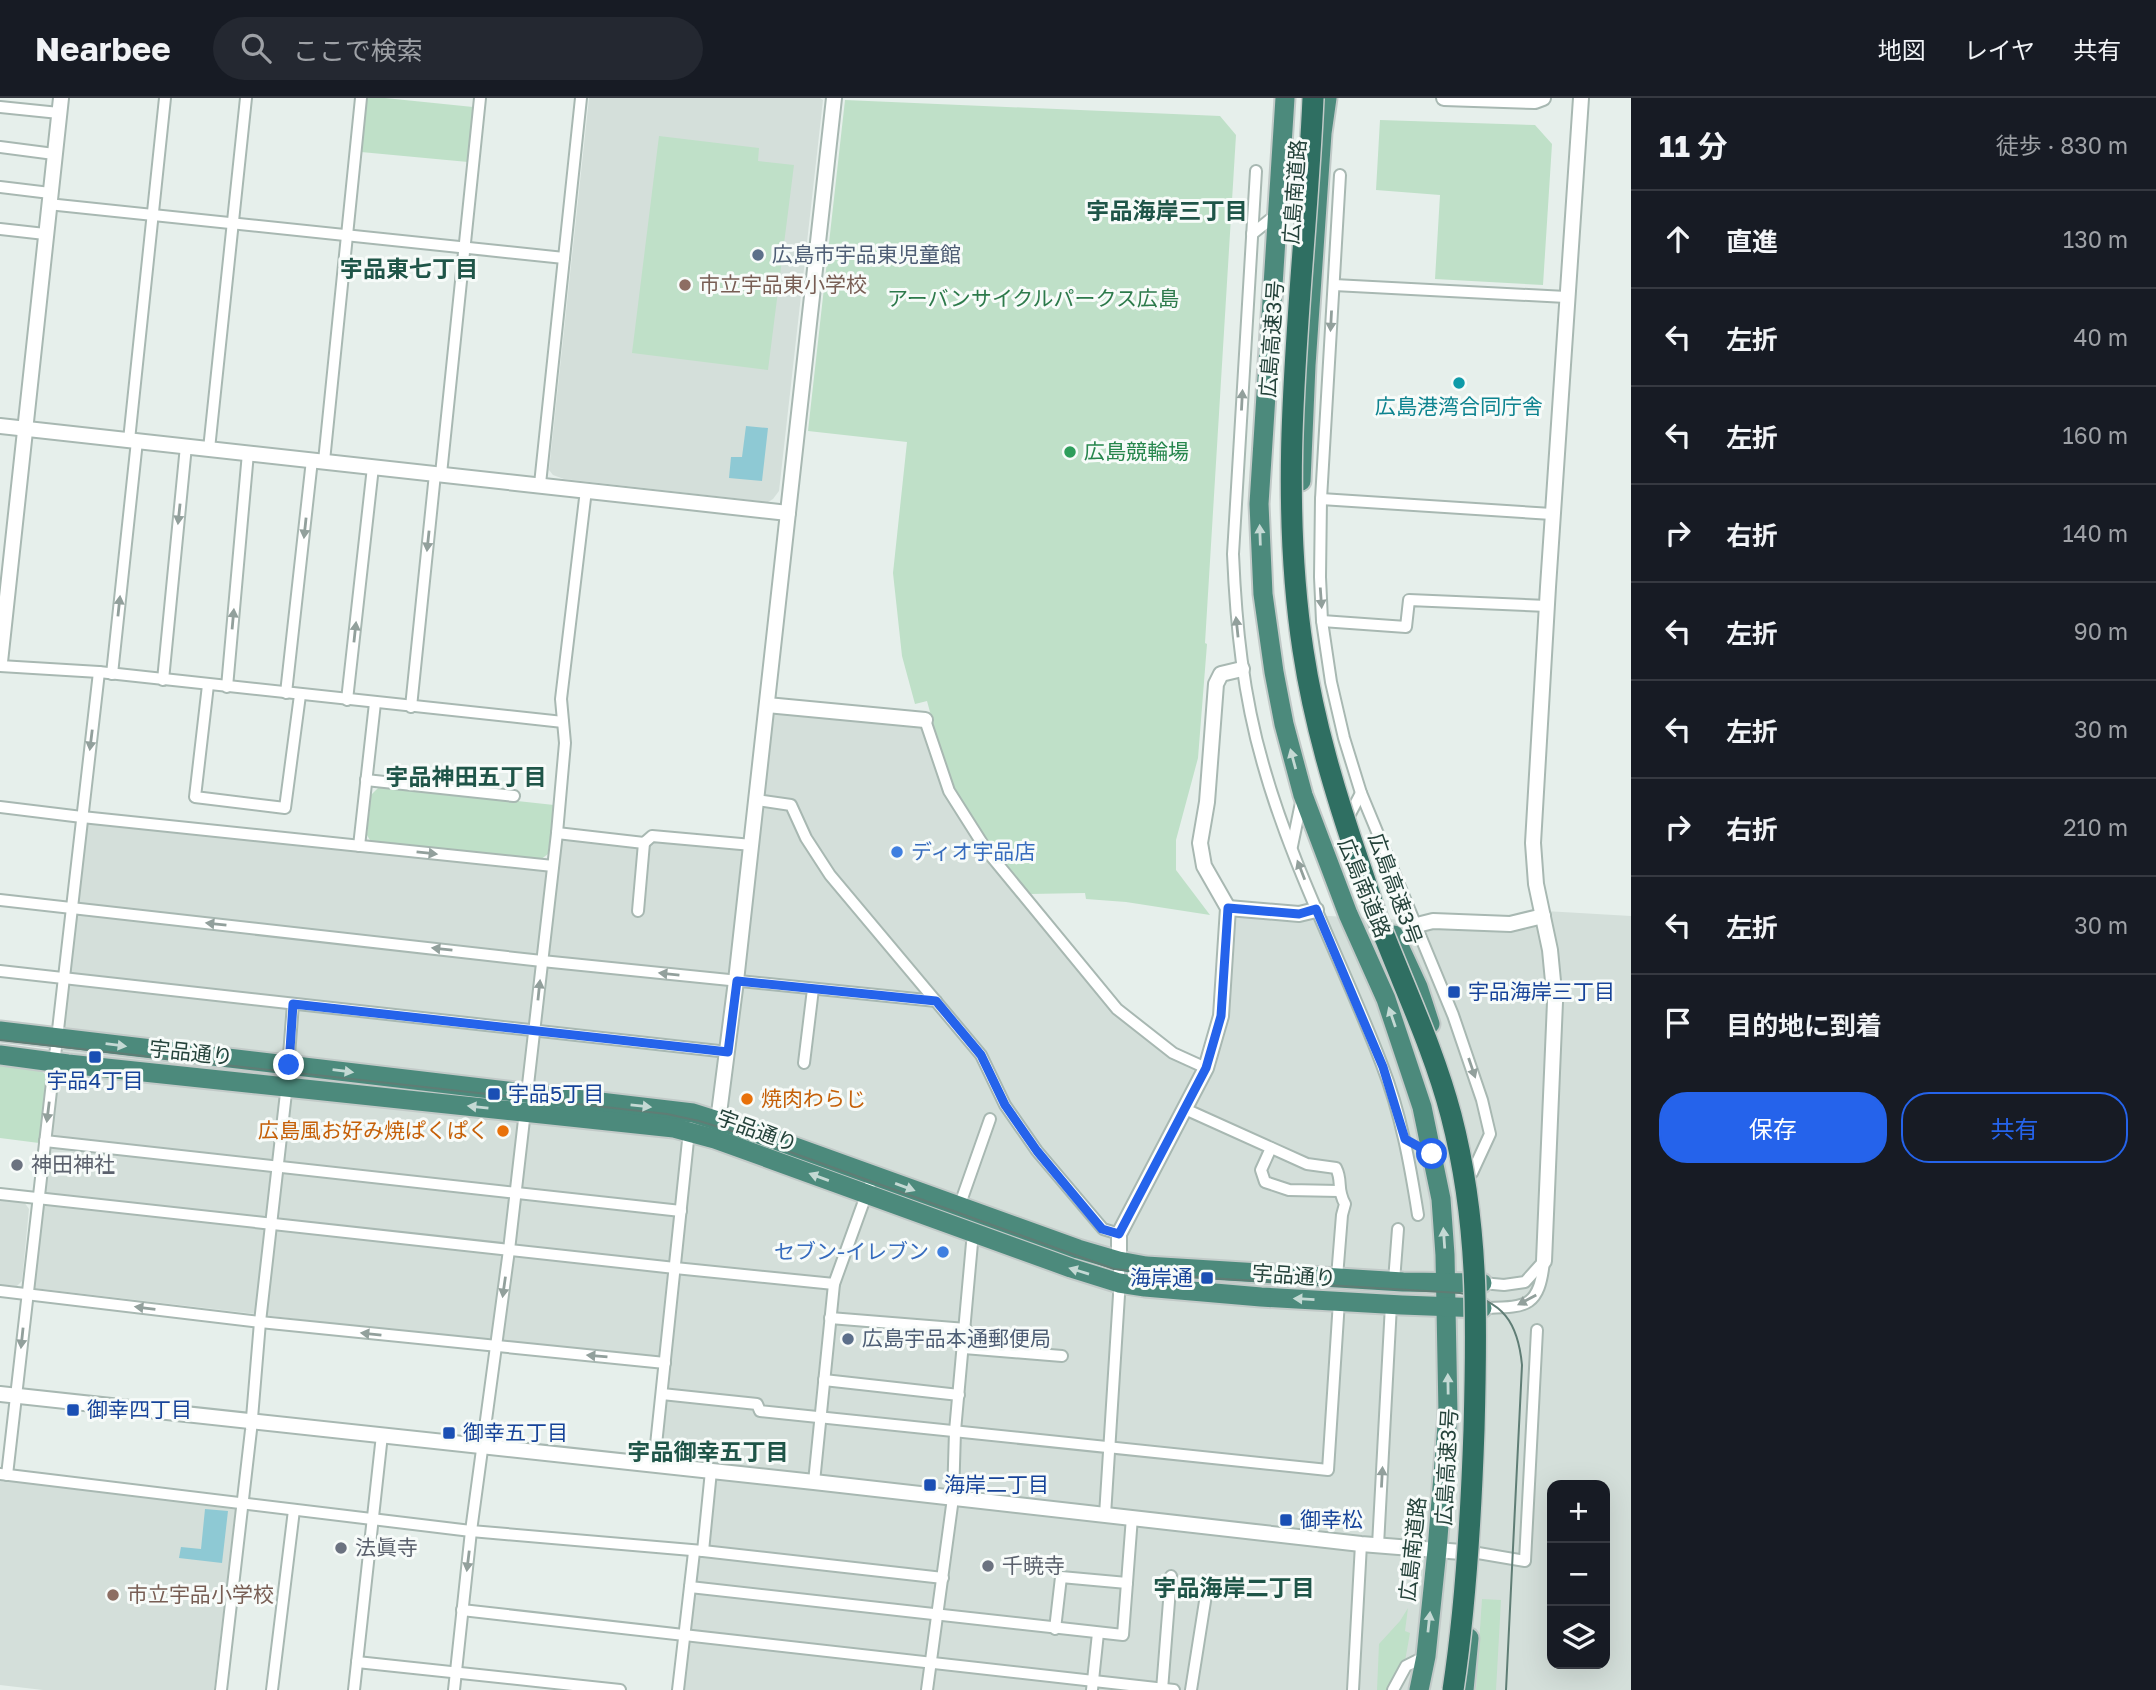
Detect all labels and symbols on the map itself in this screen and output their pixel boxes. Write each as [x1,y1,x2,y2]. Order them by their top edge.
street label: 広島南道路 [1277,139,1311,245]
district label: 宇品海岸三丁目 [1087,196,1248,224]
place label: 広島市宇品東児童館 [772,241,961,267]
marker: 広島市宇品東児童館 [750,247,766,263]
district label: 宇品東七丁目 [340,254,478,282]
place label: 市立宇品東小学校 [699,271,867,297]
marker: 市立宇品東小学校 [677,277,693,293]
street label: 広島高速3号 [1254,280,1288,398]
park label: アーバンサイクルパークス広島 [887,285,1179,311]
one-way arrow [1326,311,1337,333]
marker: 広島港湾合同庁舎 [1451,375,1467,391]
one-way arrow [1237,389,1248,411]
place label: 広島港湾合同庁舎 [1375,393,1543,419]
place label: 広島競輪場 [1084,438,1189,464]
marker: 広島競輪場 [1062,444,1078,460]
one-way arrow [174,503,185,525]
one-way arrow [299,517,310,539]
one-way arrow [1255,524,1266,546]
one-way arrow [422,531,433,553]
one-way arrow [1316,587,1327,609]
one-way arrow [114,595,125,617]
one-way arrow [228,608,239,630]
one-way arrow [1232,616,1243,638]
one-way arrow [349,621,360,643]
one-way arrow [85,729,96,751]
one-way arrow [1288,748,1298,769]
district label: 宇品神田五丁目 [386,762,547,790]
street label: 広島高速3号 [1364,829,1428,948]
street label: 広島南道路 [1333,834,1397,941]
place label: ディオ宇品店 [911,838,1036,864]
marker: ディオ宇品店 [889,844,905,860]
one-way arrow [417,848,439,859]
one-way arrow [1295,859,1306,880]
one-way arrow [205,918,227,929]
one-way arrow [431,944,453,955]
one-way arrow [657,969,679,980]
place label: 宇品海岸三丁目 [1468,978,1615,1004]
one-way arrow [533,979,544,1001]
marker: 宇品海岸三丁目 [1446,984,1462,1000]
one-way arrow [1386,1007,1397,1028]
street label: 宇品通り [148,1035,234,1069]
one-way arrow [106,1039,128,1050]
marker: 宇品4丁目 [87,1049,103,1065]
route end [273,1049,304,1080]
one-way arrow [1467,1058,1478,1079]
one-way arrow [332,1065,354,1076]
place label: 宇品4丁目 [47,1067,143,1093]
place label: 宇品5丁目 [508,1080,604,1106]
place label: 焼肉わらじ [761,1085,866,1111]
marker: 宇品5丁目 [486,1086,502,1102]
marker: 焼肉わらじ [739,1091,755,1107]
one-way arrow [42,1101,53,1123]
one-way arrow [631,1101,653,1112]
one-way arrow [467,1102,489,1113]
street label: 宇品通り [713,1103,801,1157]
place label: 広島風お好み焼ぱくぱく [258,1117,489,1143]
marker: 広島風お好み焼ぱくぱく [495,1123,511,1139]
route start [1416,1138,1447,1169]
place label: 神田神社 [31,1151,115,1177]
marker: 神田神社 [9,1157,25,1173]
one-way arrow [809,1172,830,1183]
one-way arrow [894,1182,915,1193]
one-way arrow [1438,1227,1449,1249]
place label: セブン-イレブン [774,1238,929,1264]
marker: セブン-イレブン [935,1244,951,1260]
street label: 宇品通り [1251,1259,1337,1291]
place label: 海岸通 [1130,1264,1193,1290]
one-way arrow [1069,1265,1090,1275]
marker: 海岸通 [1199,1270,1215,1286]
one-way arrow [498,1276,509,1298]
one-way arrow [1516,1293,1536,1305]
one-way arrow [1293,1294,1315,1305]
one-way arrow [134,1302,156,1313]
place label: 広島宇品本通郵便局 [862,1325,1051,1351]
one-way arrow [17,1327,28,1349]
one-way arrow [360,1328,382,1339]
marker: 広島宇品本通郵便局 [840,1331,856,1347]
one-way arrow [586,1350,608,1361]
one-way arrow [1442,1373,1453,1395]
place label: 御幸四丁目 [87,1396,192,1422]
marker: 御幸四丁目 [65,1402,81,1418]
street label: 広島高速3号 [1430,1408,1462,1526]
place label: 御幸五丁目 [463,1419,568,1445]
marker: 御幸五丁目 [441,1425,457,1441]
district label: 宇品御幸五丁目 [628,1437,789,1465]
one-way arrow [1376,1466,1387,1488]
place label: 海岸二丁目 [944,1471,1049,1497]
marker: 海岸二丁目 [922,1477,938,1493]
street label: 広島南道路 [1394,1495,1430,1602]
place label: 御幸松 [1300,1506,1363,1532]
marker: 御幸松 [1278,1512,1294,1528]
place label: 法眞寺 [355,1534,418,1560]
marker: 法眞寺 [333,1540,349,1556]
one-way arrow [462,1550,473,1572]
place label: 千暁寺 [1002,1552,1065,1578]
marker: 千暁寺 [980,1558,996,1574]
district label: 宇品海岸二丁目 [1154,1573,1315,1601]
place label: 市立宇品小学校 [127,1581,274,1607]
marker: 市立宇品小学校 [105,1587,121,1603]
one-way arrow [1424,1611,1435,1633]

